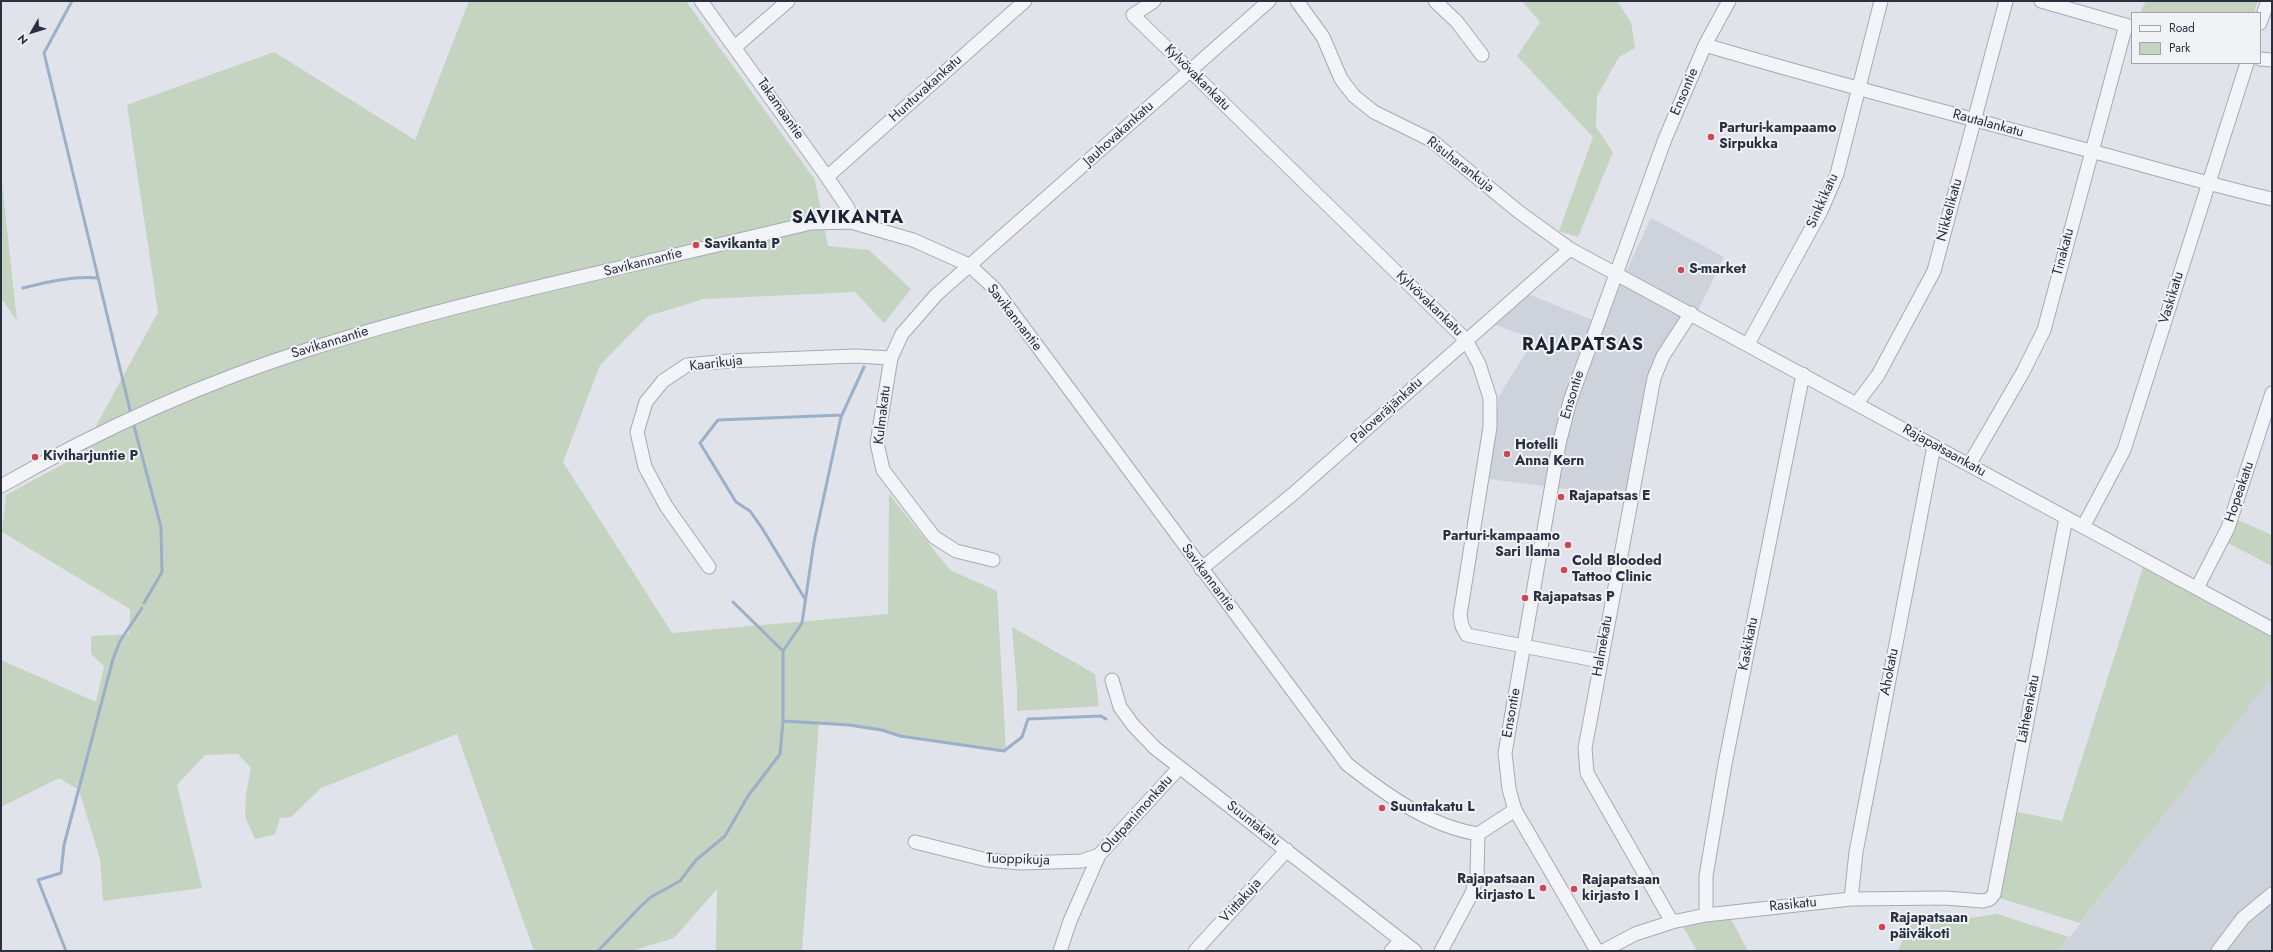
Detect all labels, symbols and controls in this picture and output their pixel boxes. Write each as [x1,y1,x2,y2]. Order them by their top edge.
north arrow [12,12,52,52]
legend [2131,12,2261,64]
text: Road [2169,19,2195,37]
text: N [14,31,32,48]
text: Park [2169,39,2190,57]
street label: Kylvövakankatu [1160,41,1234,115]
street label: Huntuvakankatu [886,52,966,126]
street label: Ensontie [1668,66,1702,118]
street label: Takamaantie [753,75,807,143]
street label: Jauhovakankatu [1080,98,1158,170]
street label: Rautalankatu [1951,106,2025,142]
place label: Parturi-kampaamo Sirpukka [1719,121,1836,154]
marker: Parturi-kampaamo Sirpukka [1706,132,1716,142]
street label: Risuharankuja [1423,133,1497,197]
street label: Sinkkikatu [1803,171,1843,231]
street label: Nikkelikatu [1934,177,1966,243]
district label: SAVIKANTA [792,208,904,230]
street label: Tinakatu [2050,227,2078,277]
place label: Savikanta P [704,237,780,253]
marker: Savikanta P [691,240,701,250]
street label: Savikannantie [602,245,684,281]
place label: S-market [1689,262,1746,278]
marker: S-market [1676,265,1686,275]
street label: Kylvövakankatu [1392,268,1466,340]
street label: Vaskikatu [2156,270,2188,326]
street label: Savikannantie [983,281,1045,355]
street label: Savikannantie [289,323,371,363]
district label: RAJAPATSAS [1522,335,1644,357]
street label: Kaarikuja [688,352,744,376]
street label: Ensontie [1558,369,1588,421]
street label: Paloveräjänkatu [1348,374,1426,448]
street label: Kulmakatu [871,385,895,445]
street label: Rajapatsaankatu [1899,421,1989,481]
place label: Hotelli Anna Kern [1515,438,1584,470]
place label: Kiviharjuntie P [43,449,138,465]
marker: Hotelli Anna Kern [1502,449,1512,459]
marker: Kiviharjuntie P [30,452,40,462]
street label: Hopeakatu [2222,459,2258,525]
place label: Rajapatsas E [1569,489,1651,505]
marker: Rajapatsas E [1556,492,1566,502]
place label: Parturi-kampaamo Sari Ilama [1443,529,1560,562]
marker: Parturi-kampaamo Sari Ilama [1563,540,1573,550]
street label: Savikannantie [1177,541,1239,615]
place label: Cold Blooded Tattoo Clinic [1572,554,1662,586]
marker: Cold Blooded Tattoo Clinic [1559,565,1569,575]
place label: Rajapatsas P [1533,590,1615,606]
marker: Rajapatsas P [1520,593,1530,603]
street label: Halmekatu [1589,614,1617,678]
street label: Kaskikatu [1736,616,1762,672]
street label: Ahokatu [1877,647,1903,697]
street label: Lähteenkatu [2014,673,2044,745]
street label: Ensontie [1499,687,1525,739]
street label: Olutpanimonkatu [1097,772,1177,858]
street label: Suuntakatu [1223,798,1283,850]
place label: Suuntakatu L [1390,800,1475,816]
marker: Suuntakatu L [1377,803,1387,813]
street label: Tuoppikuja [986,850,1050,870]
place label: Rajapatsaan kirjasto L [1457,872,1535,904]
place label: Rajapatsaan kirjasto I [1582,873,1660,906]
street label: Viittakuja [1217,875,1265,927]
marker: Rajapatsaan kirjasto L [1538,883,1548,893]
marker: Rajapatsaan kirjasto I [1569,884,1579,894]
street label: Rasikatu [1769,894,1817,916]
place label: Rajapatsaan päiväkoti [1890,911,1968,944]
marker: Rajapatsaan päiväkoti [1877,922,1887,932]

